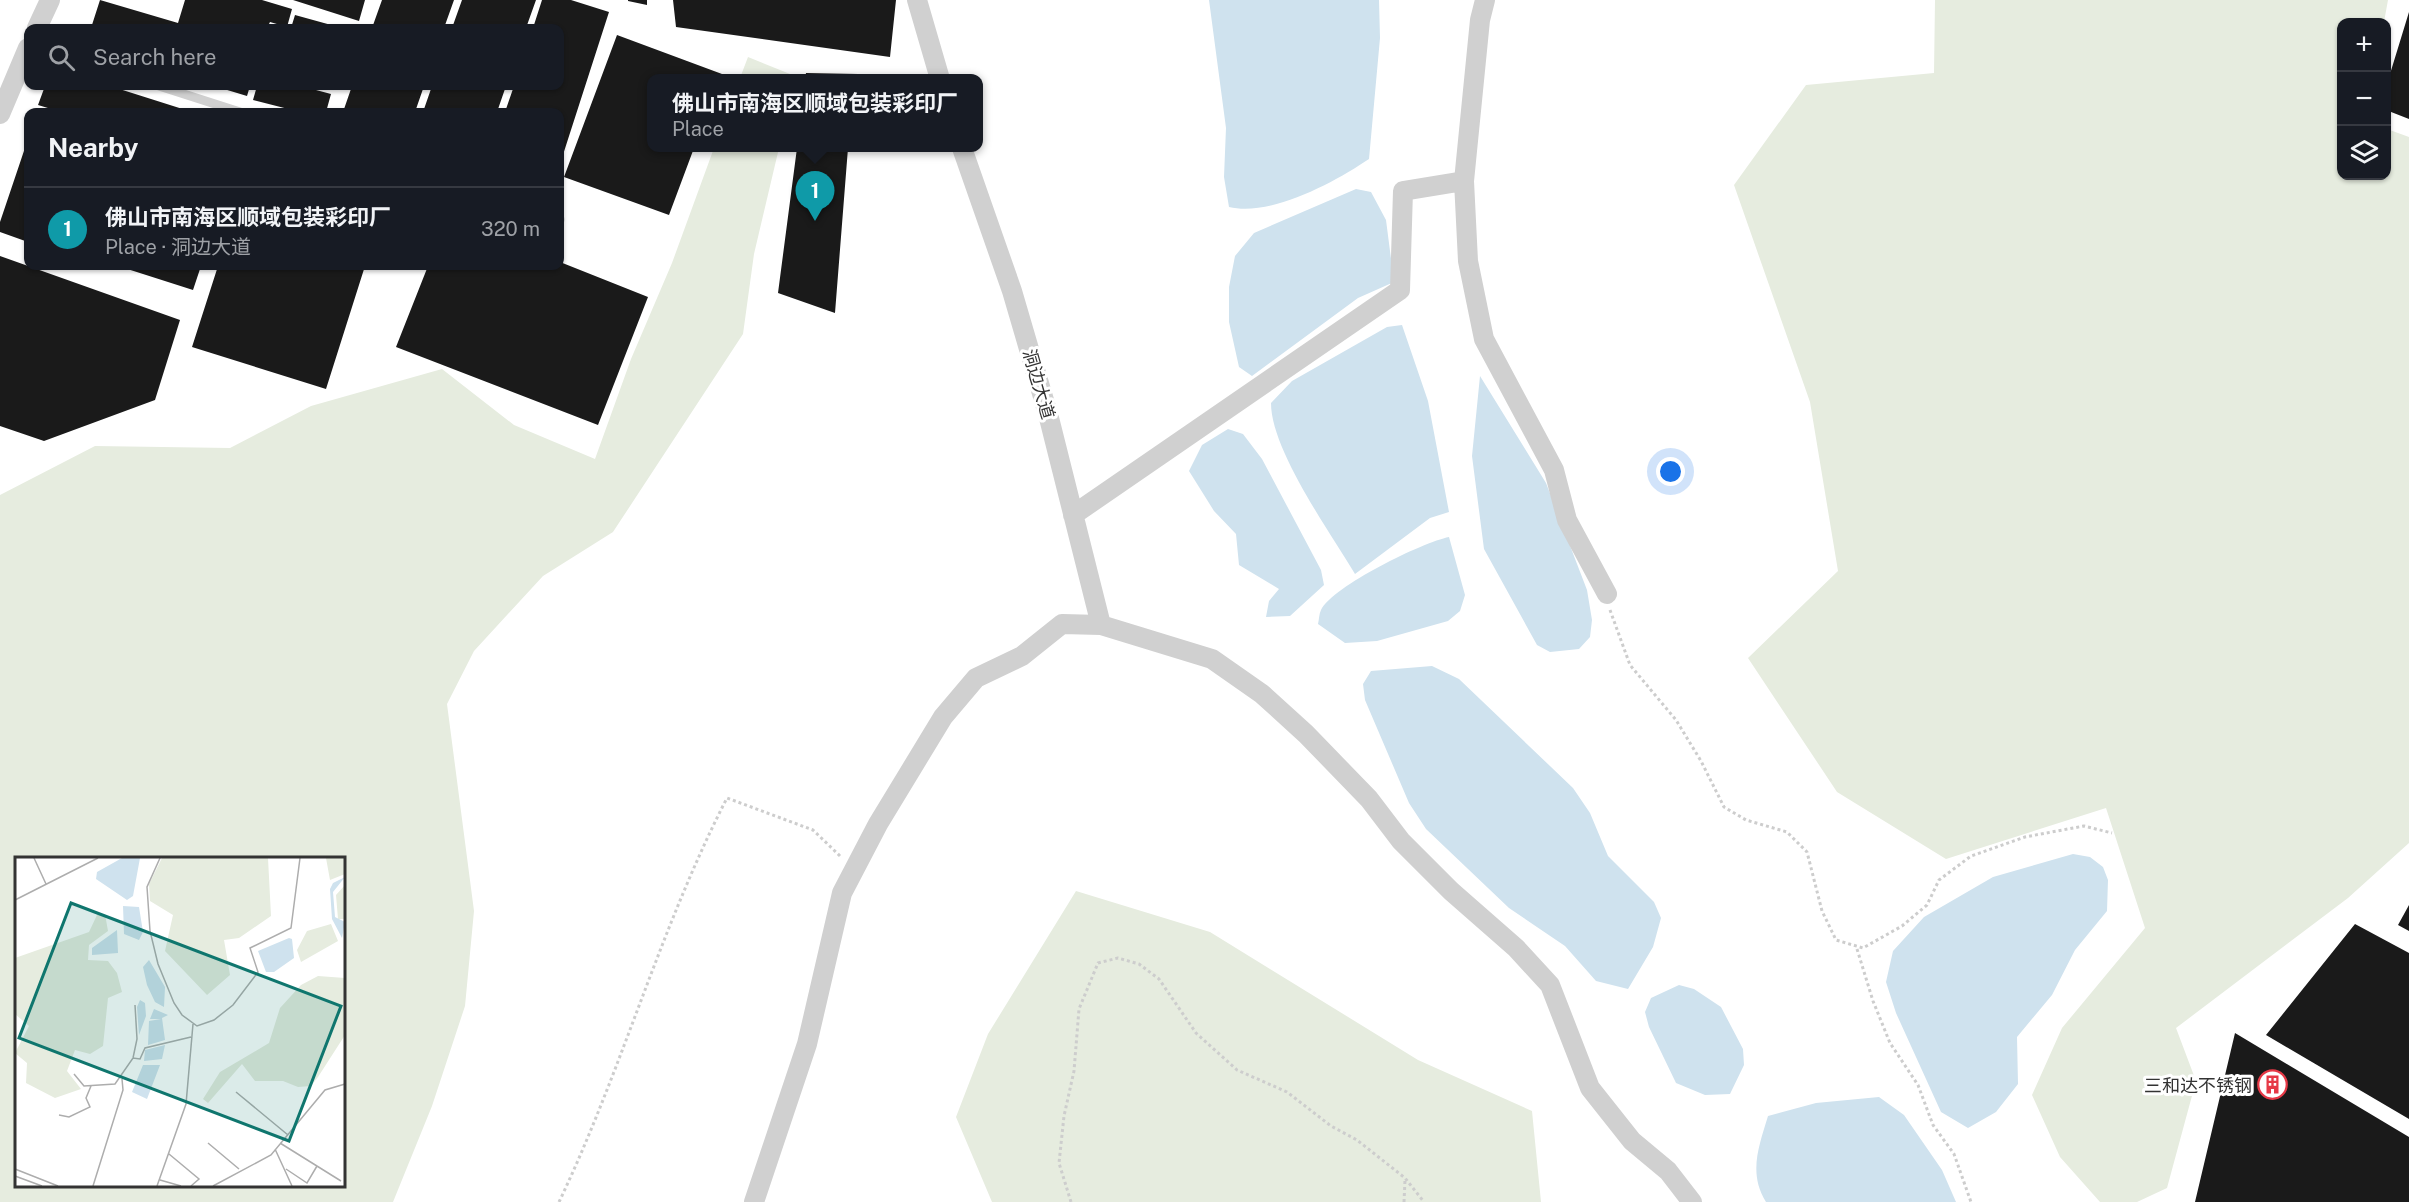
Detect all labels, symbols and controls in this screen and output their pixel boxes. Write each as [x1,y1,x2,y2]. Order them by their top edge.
map controls [2337,18,2391,180]
button: + [2337,18,2391,72]
search box [24,24,564,90]
icon: search [45,41,78,74]
text: Search here [93,44,217,70]
button: − [2337,72,2391,126]
popup [647,74,983,152]
text: 佛山市南海区顺域包装彩印厂 [672,90,958,116]
text: Place [672,117,724,141]
button: layers [2337,126,2391,180]
text: Nearby [48,132,138,163]
pin: 1 [796,172,834,221]
text: 佛山市南海区顺域包装彩印厂 [105,204,391,230]
text: 1 [63,217,72,241]
text: 320 m [481,217,540,241]
text: Place · 洞边大道 [105,235,251,259]
street label: 洞边大道 [1019,347,1059,421]
your location [1656,457,1685,486]
inset map [15,857,345,1187]
building icon: 三和达不锈钢 [2257,1069,2289,1101]
place label: 三和达不锈钢 [2144,1075,2252,1096]

